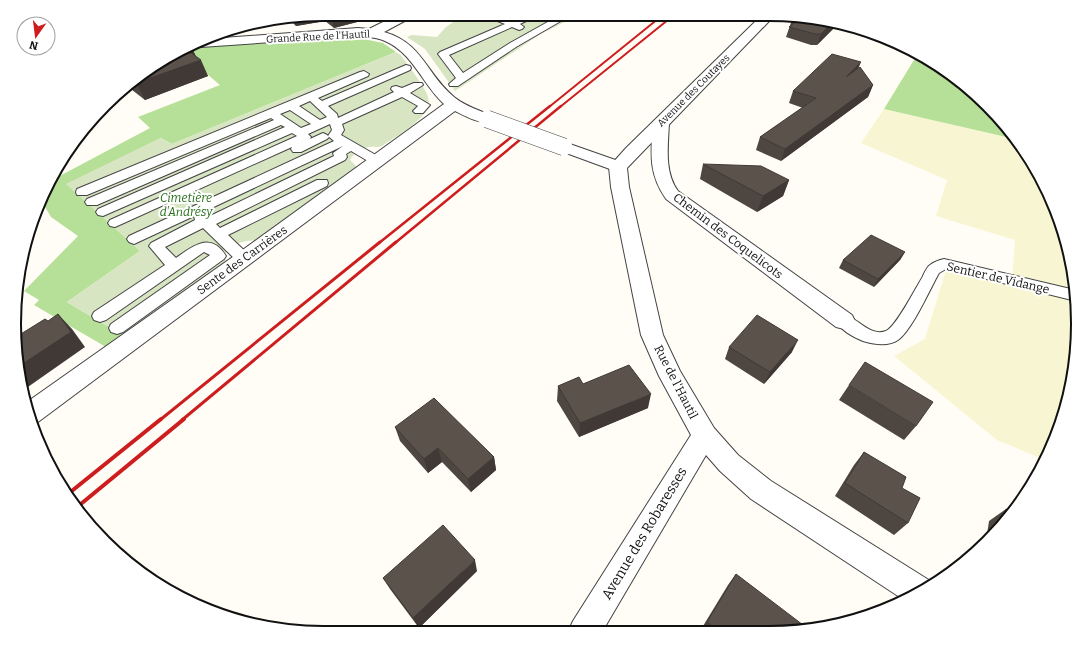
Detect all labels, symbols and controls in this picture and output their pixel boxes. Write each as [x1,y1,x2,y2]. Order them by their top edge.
north arrow [16,16,56,56]
street label: Grande Rue de l'Hautil [266,28,370,46]
text: N [28,38,39,53]
street label: Avenue des Coutayes [655,52,733,129]
street label: Chemin des Coquelicots [671,190,786,282]
park label: Cimetière d'Andrésy [160,191,213,219]
street label: Sente des Carrières [194,222,290,297]
street label: Sentier de Vidange [945,259,1051,297]
street label: Rue de l'Hautil [651,343,701,422]
street label: Avenue des Robaresses [598,464,691,603]

